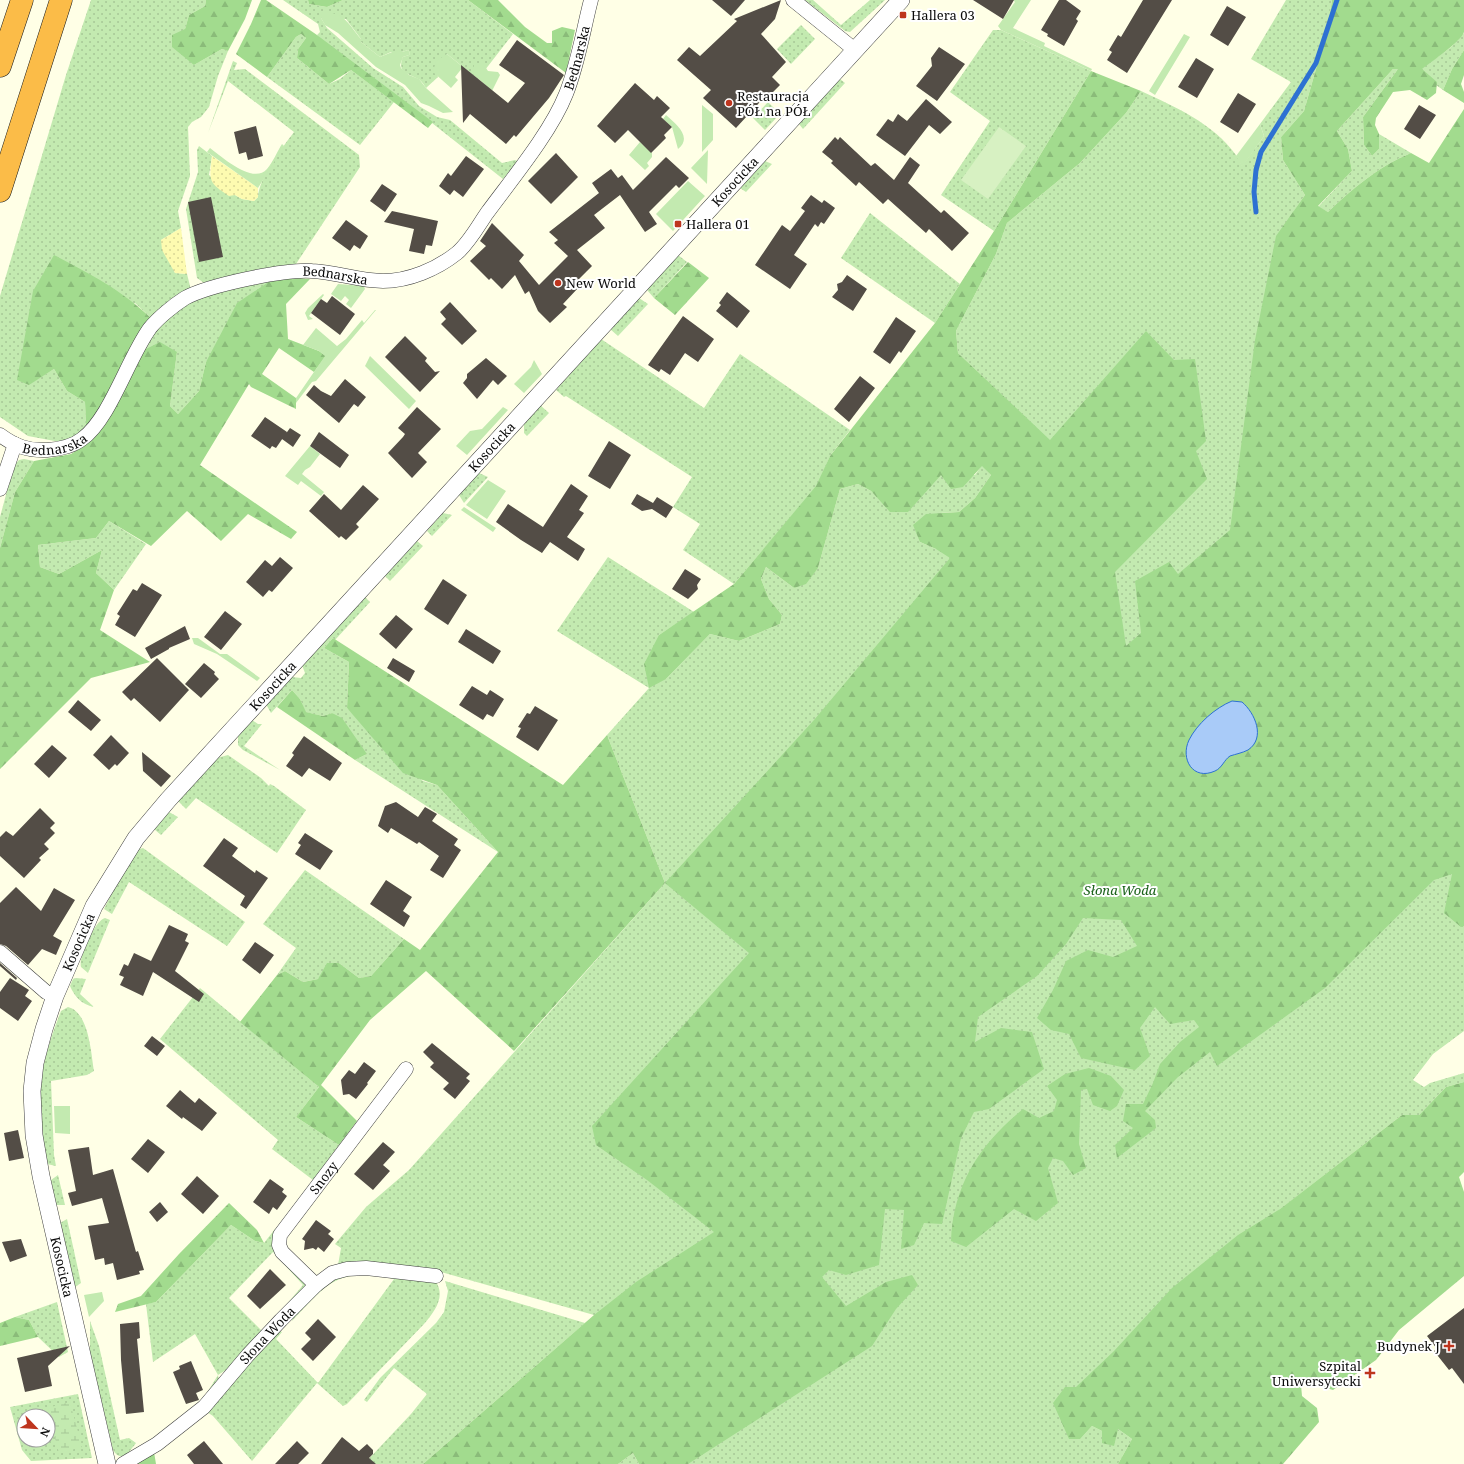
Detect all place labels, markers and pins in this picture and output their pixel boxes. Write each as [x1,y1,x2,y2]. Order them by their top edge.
place label: Hallera 03 [911,6,975,24]
marker: Hallera 03 [898,10,908,20]
place label: Restauracja PÓŁ na PÓŁ [737,87,811,120]
marker: Restauracja PÓŁ na PÓŁ [724,98,734,108]
place label: Hallera 01 [686,215,750,233]
marker: Hallera 01 [673,219,683,229]
place label: New World [566,274,636,292]
marker: New World [553,278,563,288]
place label: Budynek J [1377,1337,1440,1355]
marker: Budynek J [1443,1340,1455,1352]
place label: Szpital Uniwersytecki [1272,1357,1361,1390]
marker: Szpital Uniwersytecki [1364,1367,1376,1379]

